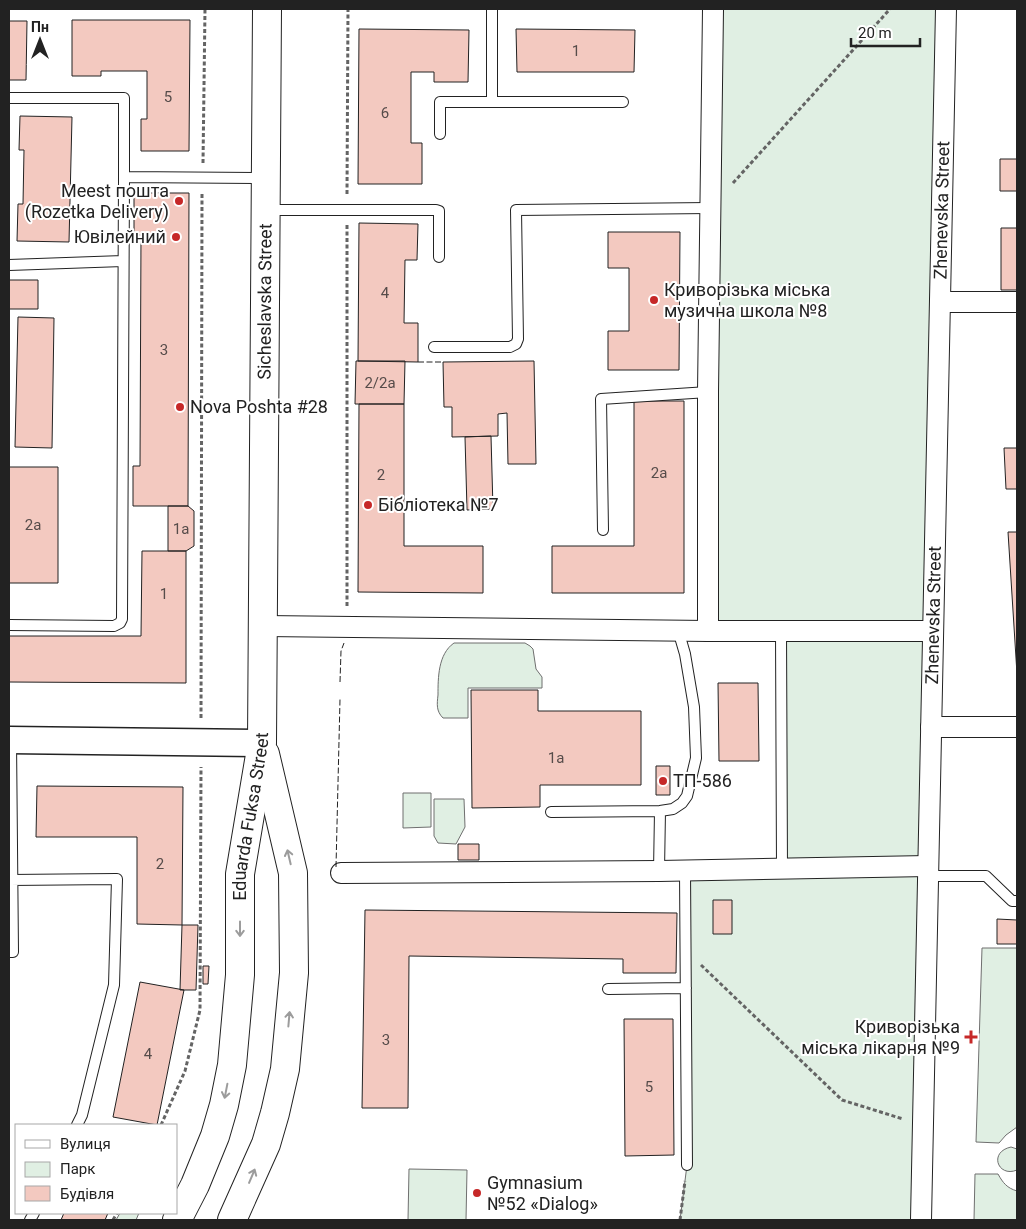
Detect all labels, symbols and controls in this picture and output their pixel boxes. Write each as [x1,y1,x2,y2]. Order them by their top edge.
north arrow [15,15,65,65]
scale bar [851,15,920,47]
text: Пн [31,19,49,35]
text: 20 m [858,24,892,42]
house number: 1 [572,42,580,60]
house number: 5 [164,88,172,106]
house number: 6 [381,104,389,122]
street label: Zhenevska Street [929,141,953,280]
place label: Meest пошта (Rozetka Delivery) [25,180,169,223]
marker: Meest пошта (Rozetka Delivery) [173,195,185,207]
street label: Sicheslavska Street [253,223,276,380]
place label: Ювілейний [74,226,166,247]
marker: Ювілейний [170,231,182,243]
place label: Криворізька міська музична школа №8 [664,279,830,321]
house number: 4 [381,284,390,302]
marker: Криворізька міська музична школа №8 [648,294,660,306]
house number: 3 [160,341,168,359]
house number: 2/2а [364,374,396,392]
place label: Nova Poshta #28 [190,396,328,417]
marker: Nova Poshta #28 [174,401,186,413]
house number: 2а [651,464,667,482]
house number: 2 [377,466,385,484]
place label: Бібліотека №7 [378,494,499,515]
marker: Бібліотека №7 [362,499,374,511]
house number: 2а [25,516,41,534]
house number: 1а [173,520,189,538]
street label: Zhenevska Street [921,546,945,685]
house number: 1 [160,585,168,603]
street label: Eduarda Fuksa Street [229,732,273,901]
house number: 1а [548,749,564,767]
place label: ТП-586 [673,770,732,791]
marker: ТП-586 [657,775,669,787]
one-way arrow [284,849,293,865]
house number: 2 [156,855,164,873]
one-way arrow [235,921,245,937]
one-way arrow [285,1011,294,1027]
place label: Криворізька міська лікарня №9 [801,1016,960,1058]
marker: Криворізька міська лікарня №9 [964,1030,978,1044]
house number: 3 [382,1031,390,1049]
house number: 4 [144,1045,153,1063]
house number: 5 [645,1078,653,1096]
one-way arrow [221,1083,231,1099]
legend [15,1124,178,1214]
text: Вулиця [60,1135,111,1153]
text: Парк [60,1160,95,1178]
one-way arrow [248,1169,258,1184]
place label: Gymnasium №52 «Dialog» [487,1172,598,1214]
text: Будівля [60,1185,114,1203]
marker: Gymnasium №52 «Dialog» [471,1187,483,1199]

